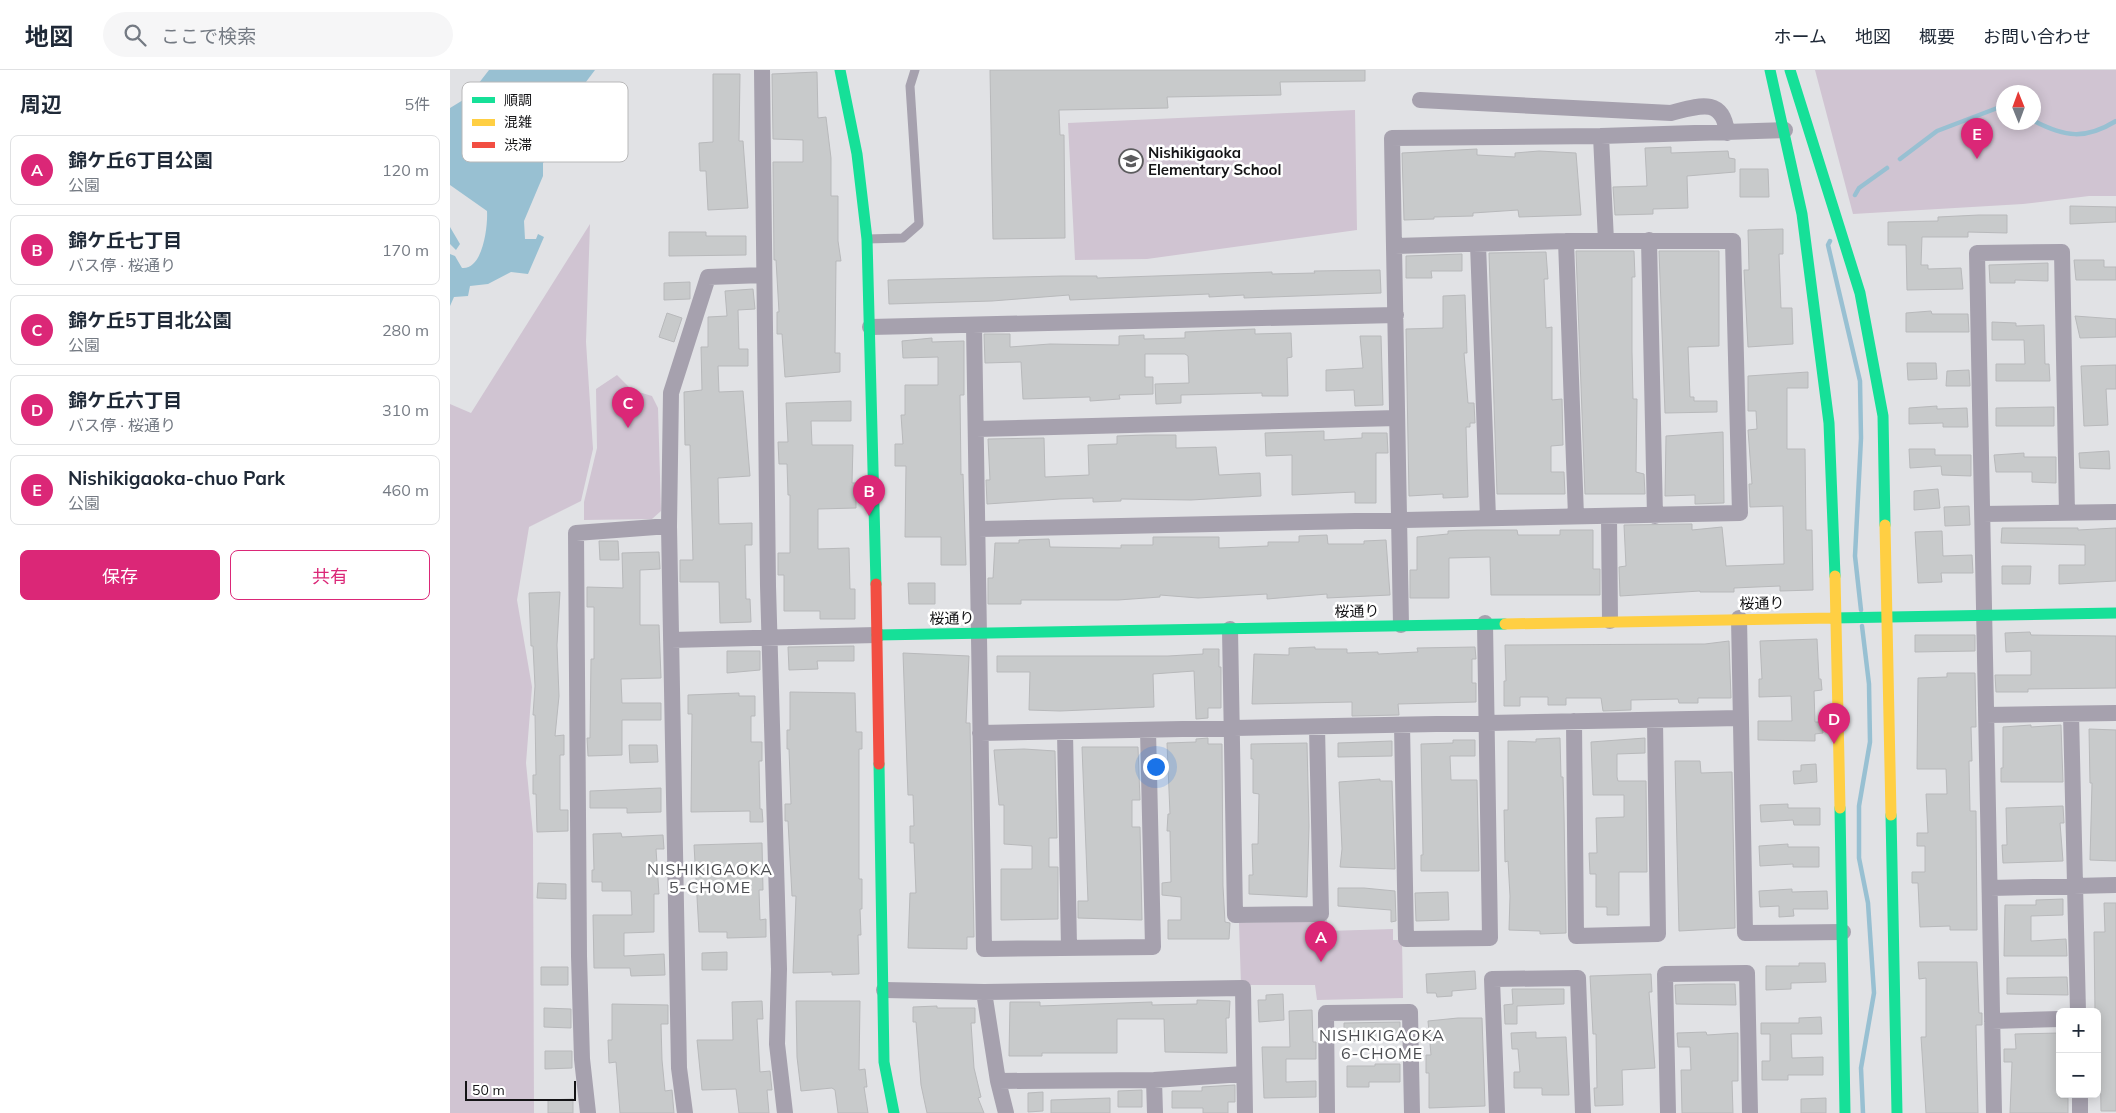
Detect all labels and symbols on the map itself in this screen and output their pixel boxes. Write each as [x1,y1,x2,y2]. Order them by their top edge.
legend [462,82,628,162]
north arrow [1996,85,2041,130]
text: 順調 [504,91,532,109]
text: 混雑 [504,113,532,131]
pin: E [1961,118,1993,159]
text: 渋滞 [504,136,532,154]
place label: Nishikigaoka Elementary School [1148,143,1281,179]
school or university icon: Nishikigaoka Elementary School [1118,148,1144,174]
pin: C [612,387,644,428]
pin: B [853,475,885,516]
street label: 桜通り [1739,593,1785,613]
street label: 桜通り [1334,601,1380,621]
street label: 桜通り [929,608,975,628]
pin: D [1818,703,1850,744]
your location [1143,754,1169,780]
district label: NISHIKIGAOKA 5-CHOME [647,859,773,897]
pin: A [1305,921,1337,962]
district label: NISHIKIGAOKA 6-CHOME [1319,1025,1445,1063]
scale bar [465,1078,576,1101]

